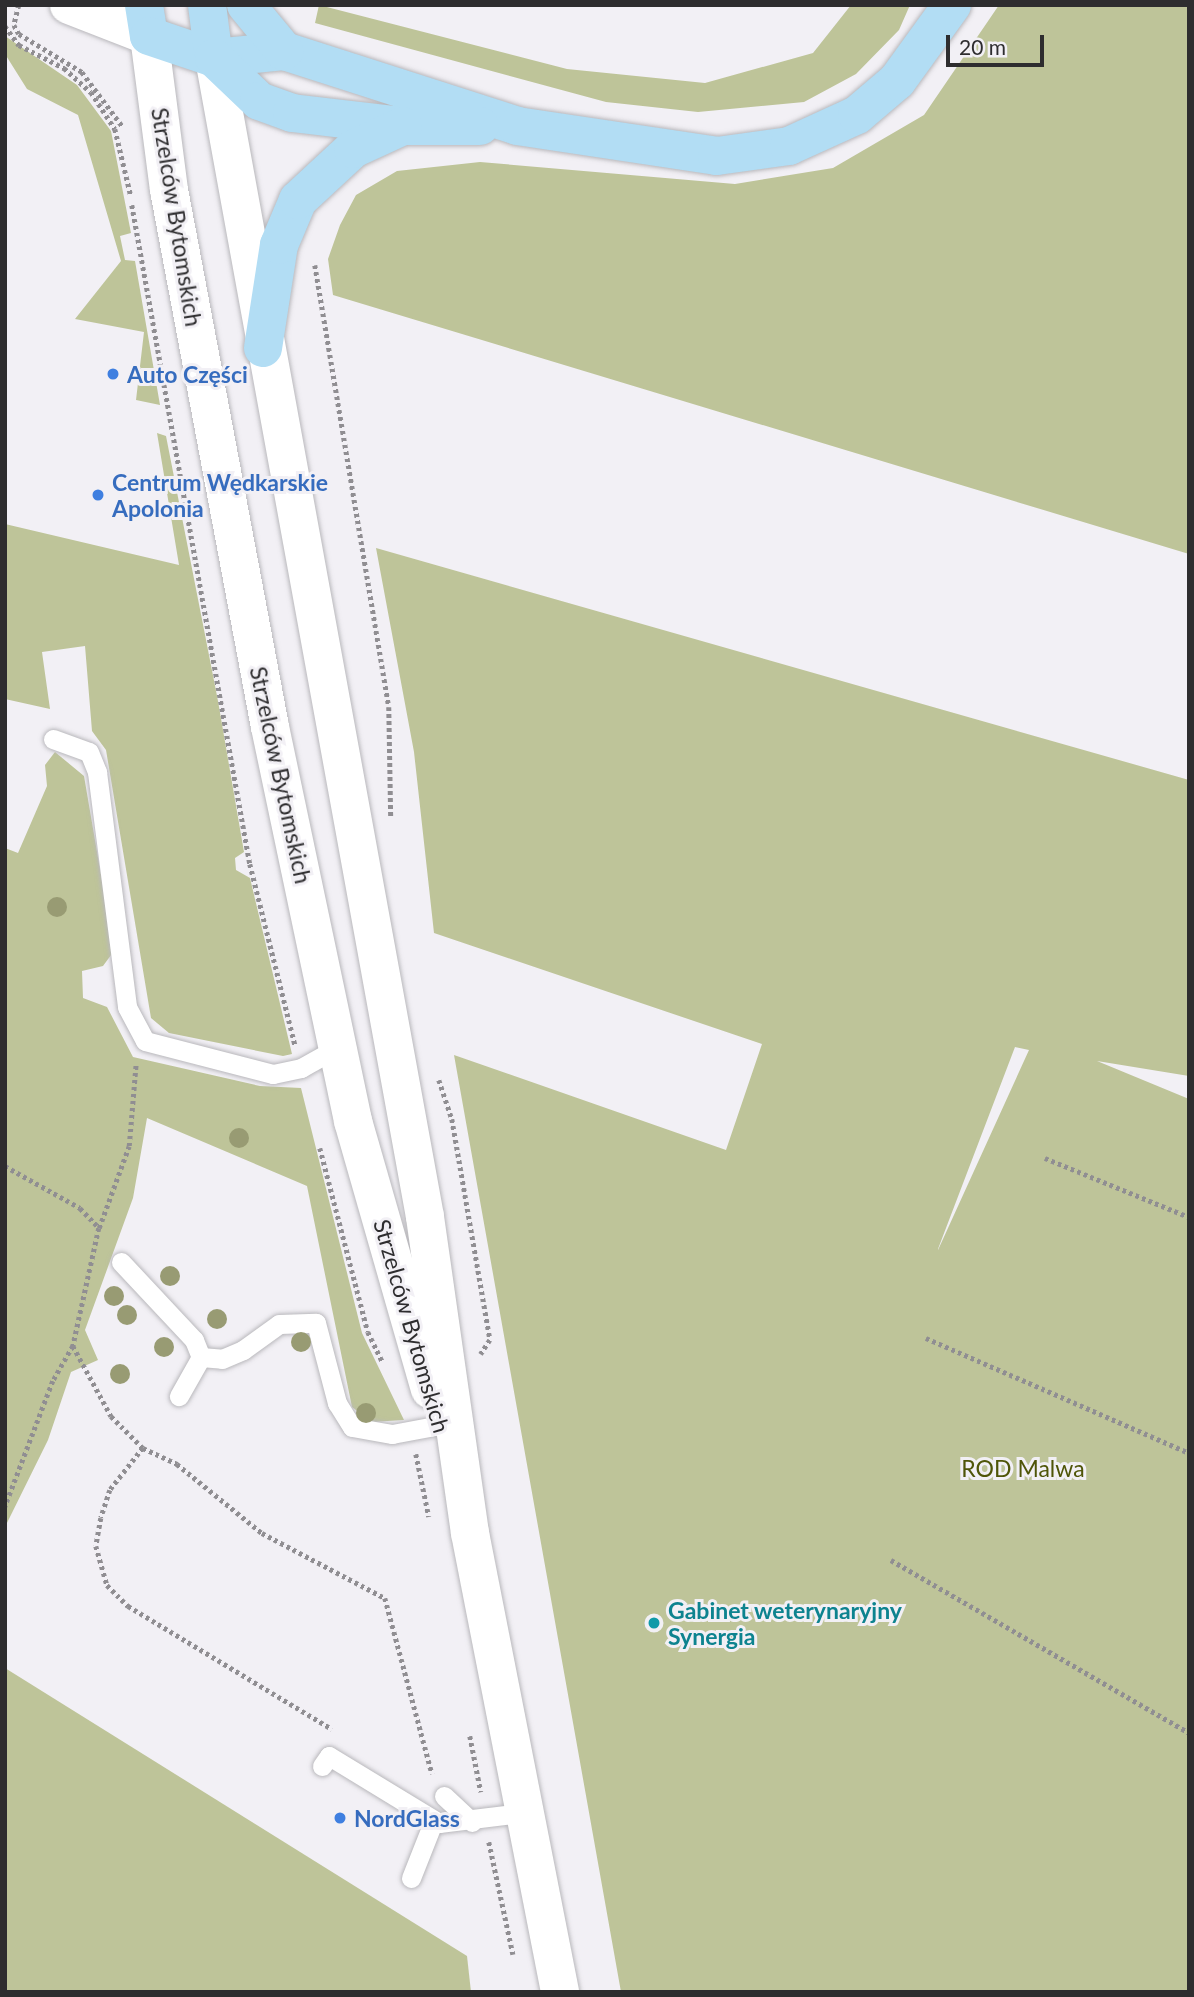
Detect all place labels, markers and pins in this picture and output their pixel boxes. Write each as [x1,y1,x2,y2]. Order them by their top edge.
place label: Auto Części [127,360,248,388]
marker: Auto Części [105,366,121,382]
place label: Centrum Wędkarskie Apolonia [112,468,328,522]
marker: Centrum Wędkarskie Apolonia [90,487,106,503]
place label: Gabinet weterynaryjny Synergia [668,1596,902,1650]
marker: Gabinet weterynaryjny Synergia [646,1615,662,1631]
place label: NordGlass [354,1804,460,1832]
marker: NordGlass [332,1810,348,1826]

